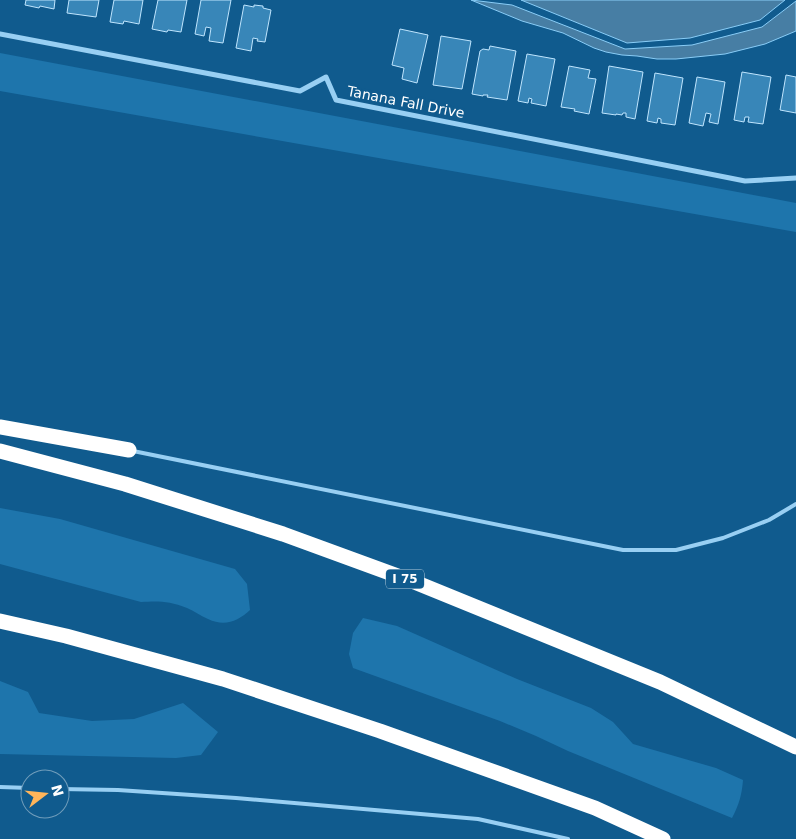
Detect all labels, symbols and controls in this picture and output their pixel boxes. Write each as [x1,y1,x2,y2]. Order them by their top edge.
street label: Tanana Fall Drive [345,83,466,121]
road number: I 75 [386,570,424,588]
north arrow [20,769,70,819]
text: N [48,783,67,798]

